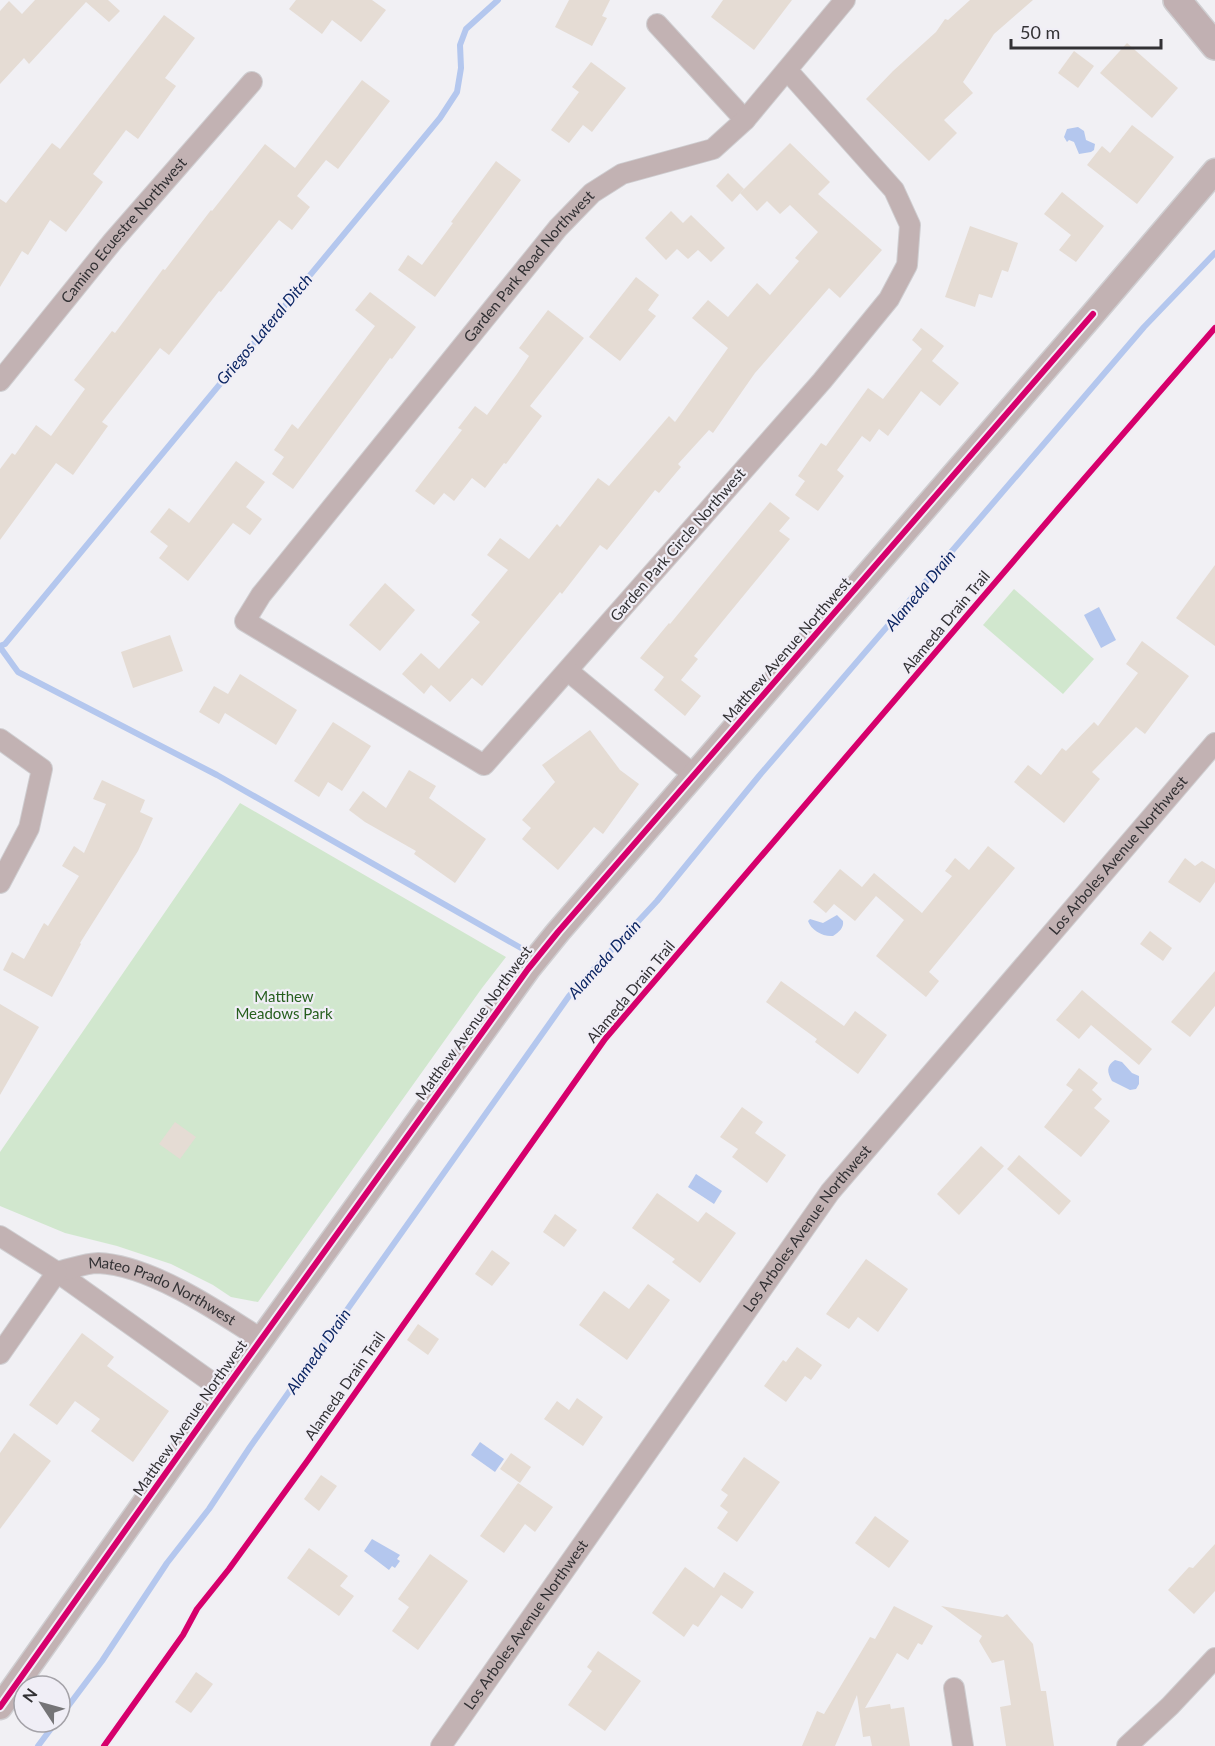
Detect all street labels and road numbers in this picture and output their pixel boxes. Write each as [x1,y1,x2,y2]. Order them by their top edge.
street label: Camino Ecuestre Northwest [57,153,190,306]
street label: Garden Park Road Northwest [459,186,598,345]
street label: Garden Park Circle Northwest [606,464,749,625]
street label: Alameda Drain Trail [897,567,993,676]
street label: Matthew Avenue Northwest [718,573,855,726]
street label: Los Arboles Avenue Northwest [1045,772,1191,938]
street label: Alameda Drain Trail [582,937,678,1046]
street label: Matthew Avenue Northwest [411,941,536,1103]
street label: Los Arboles Avenue Northwest [739,1140,875,1315]
street label: Mateo Prado Northwest [88,1253,240,1329]
street label: Alameda Drain Trail [300,1328,388,1443]
street label: Matthew Avenue Northwest [128,1335,250,1499]
street label: Los Arboles Avenue Northwest [459,1535,591,1713]

